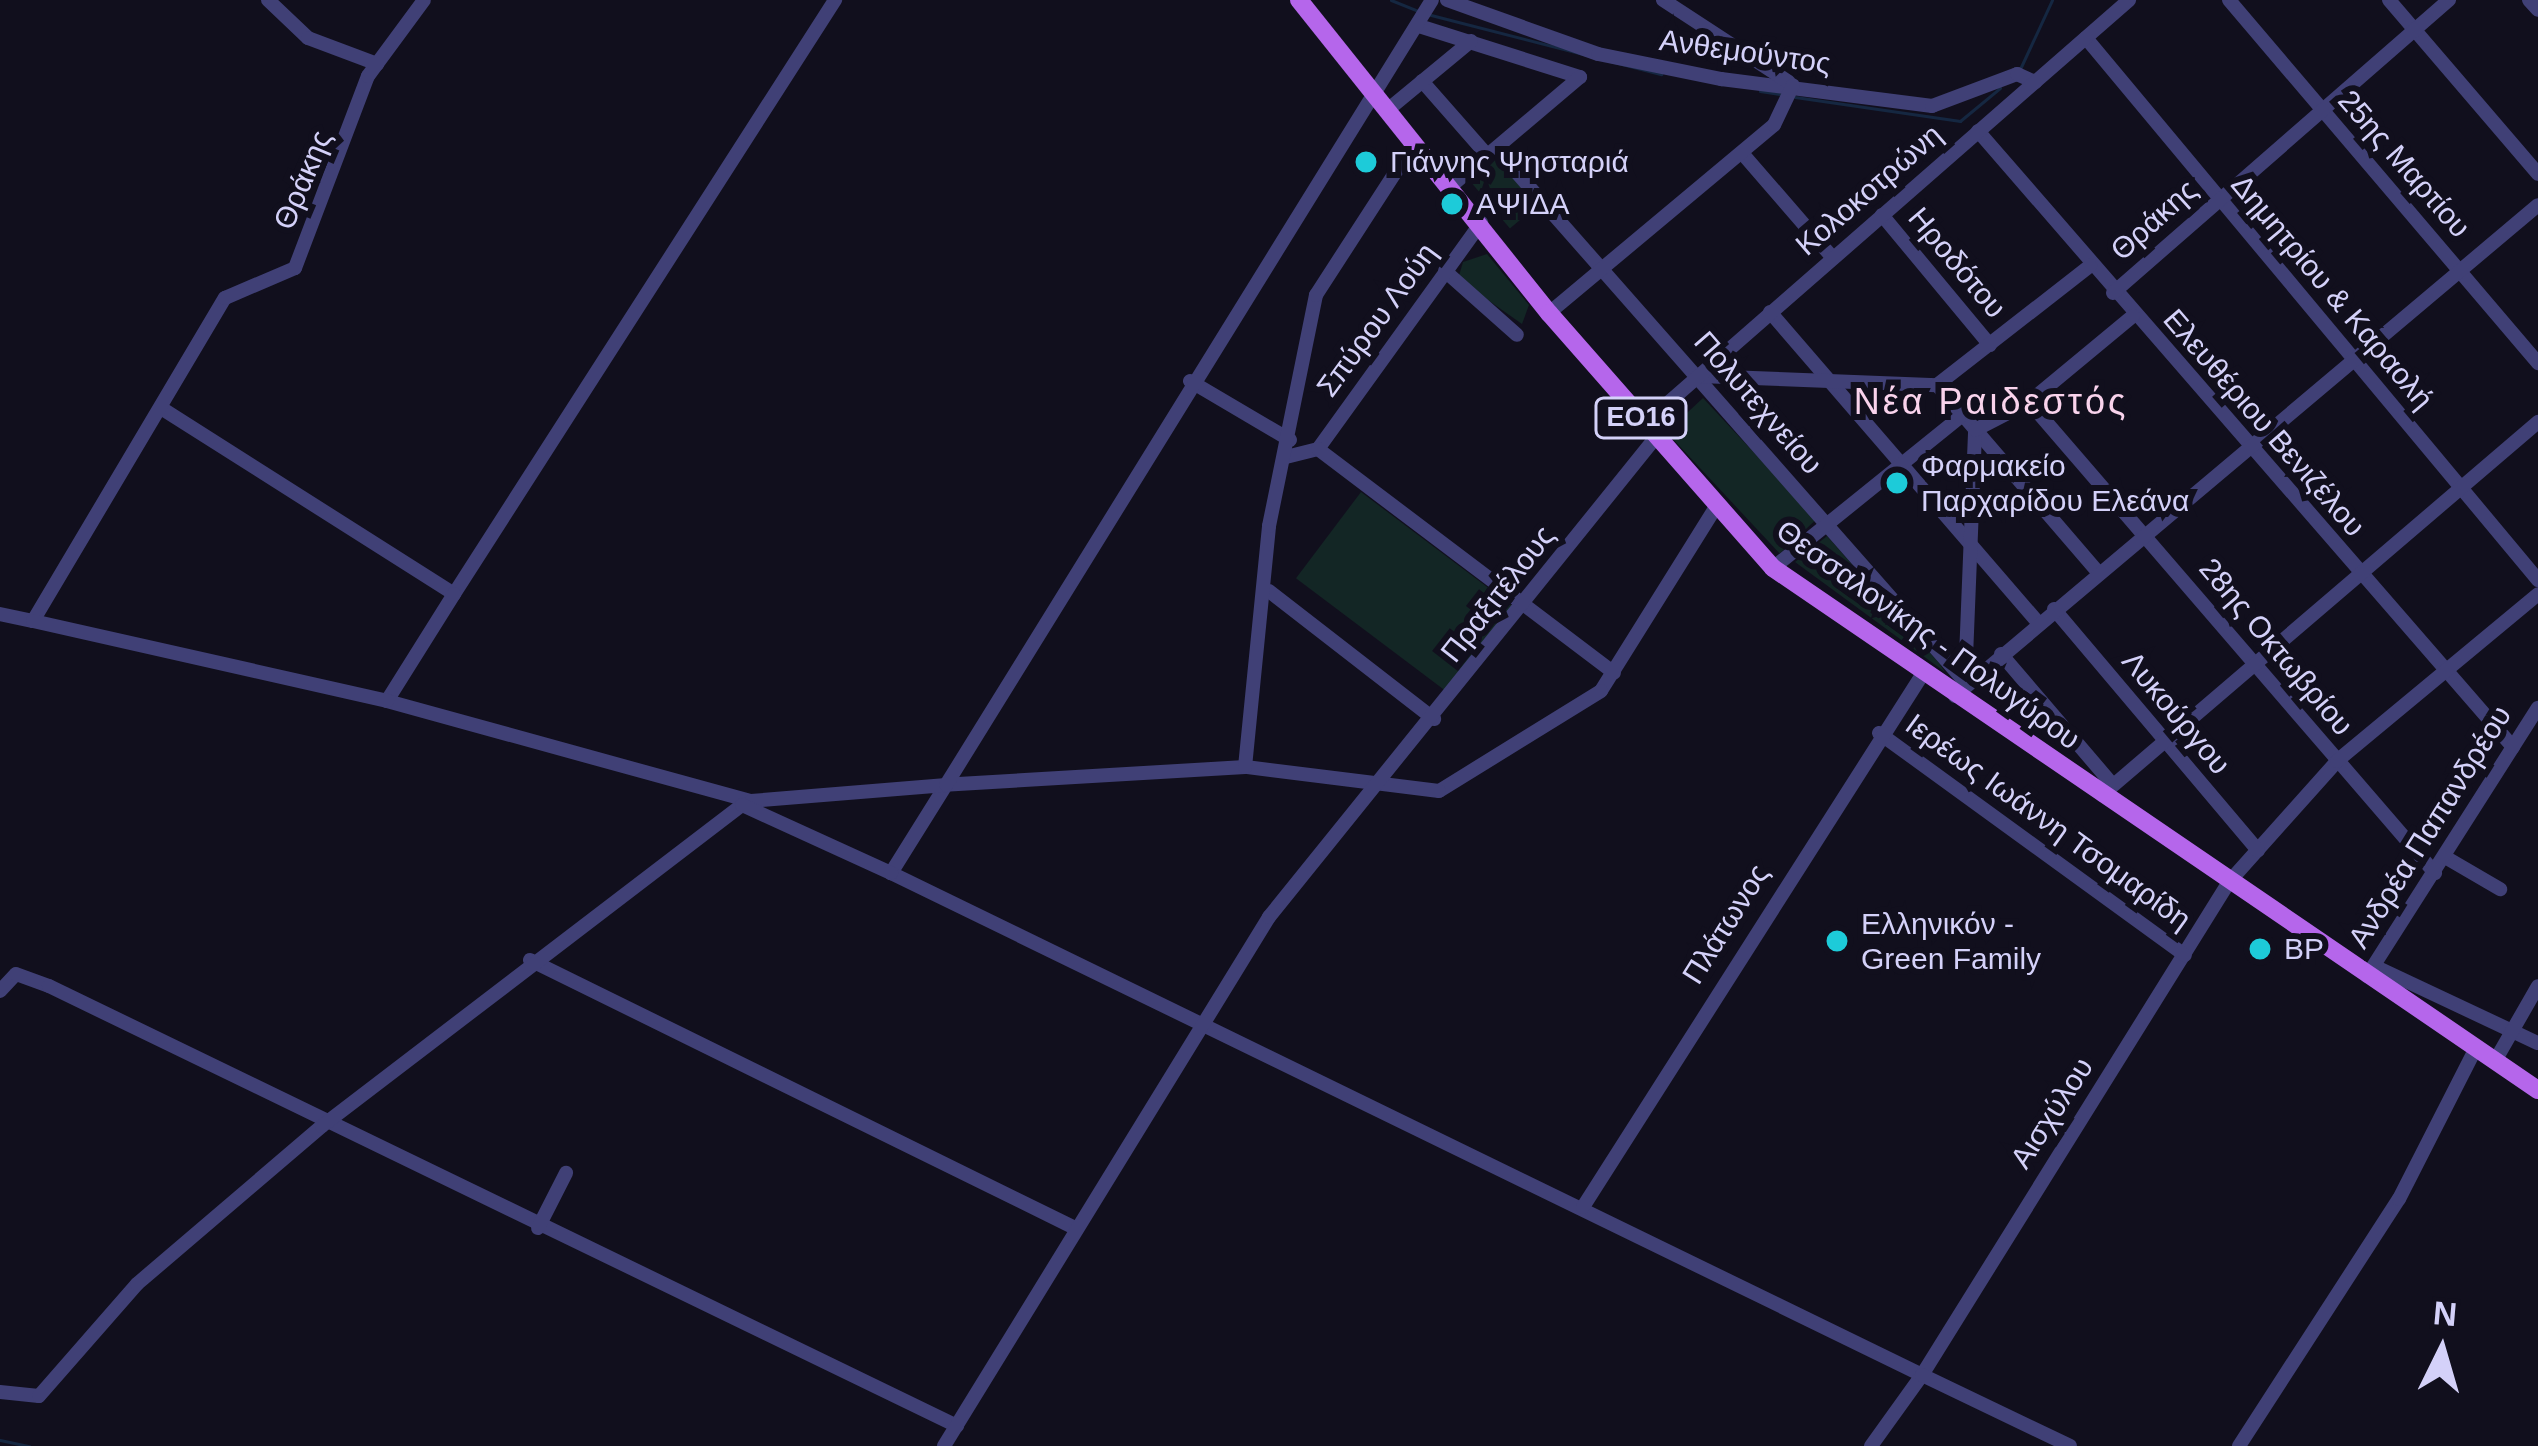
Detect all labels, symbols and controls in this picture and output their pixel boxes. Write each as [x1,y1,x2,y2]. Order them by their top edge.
street label: Ανθεμούντος [1657,22,1833,82]
street label: 25ης Μαρτίου [2330,83,2478,245]
street label: Κολοκοτρώνη [1789,117,1949,263]
street label: Θράκης [266,125,340,235]
place label: Γιάννης Ψησταριά [1390,144,1629,180]
marker: Γιάννης Ψησταριά [1353,149,1379,175]
street label: Δημητρίου & Καραολή [2223,167,2441,417]
street label: Θράκης [2103,172,2205,268]
place label: ΑΨΙΔΑ [1476,186,1569,222]
marker: ΑΨΙΔΑ [1439,191,1465,217]
street label: Ηροδότου [1901,201,2013,325]
street label: Σπύρου Λούη [1309,236,1445,404]
street label: Ελευθέριου Βενιζέλου [2156,302,2372,544]
street label: Πολυτεχνείου [1686,324,1830,482]
district label: Νέα Ραιδεστός [1854,380,2128,424]
road number: ΕΟ16 [1593,397,1689,439]
place label: Φαρμακείο Παρχαρίδου Ελεάνα [1921,448,2189,518]
marker: Φαρμακείο Παρχαρίδου Ελεάνα [1884,470,1910,496]
street label: Θεσσαλονίκης - Πολυγύρου [1769,513,2087,757]
street label: Πραξιτέλους [1433,519,1563,669]
street label: 28ης Οκτωβρίου [2191,551,2361,743]
street label: Λυκούργου [2114,644,2238,782]
street label: Ανδρέα Παπανδρέου [2341,699,2519,955]
street label: Ιερέως Ιωάννη Τσομαρίδη [1898,706,2198,938]
street label: Πλάτωνος [1675,857,1777,991]
place label: Ελληνικόν - Green Family [1861,906,2041,976]
marker: Ελληνικόν - Green Family [1824,928,1850,954]
place label: BP [2284,931,2324,967]
marker: BP [2247,936,2273,962]
street label: Αισχύλου [2003,1051,2101,1175]
north arrow [2382,1290,2502,1410]
text: N [2432,1294,2459,1333]

